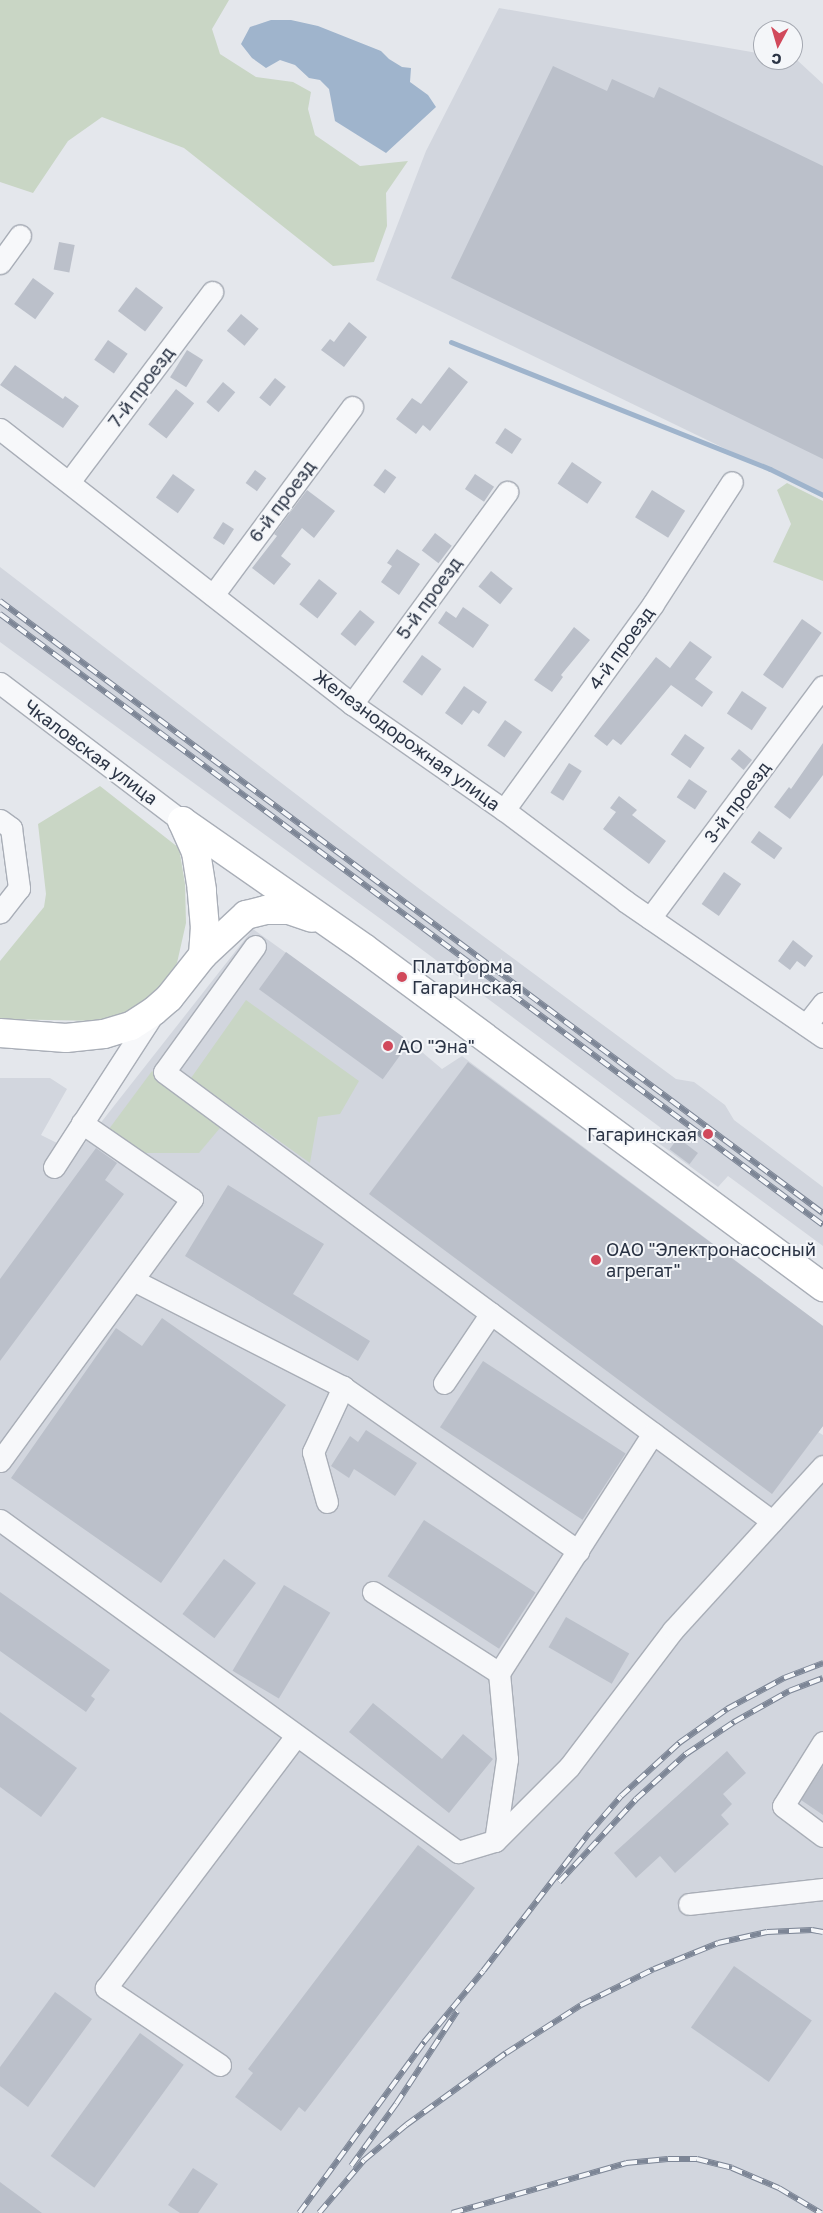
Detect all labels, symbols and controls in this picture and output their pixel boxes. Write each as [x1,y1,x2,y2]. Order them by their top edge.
north arrow [753,20,803,70]
text: С [771,50,782,68]
street label: 7-й проезд [104,342,178,432]
street label: 6-й проезд [244,456,320,546]
street label: 5-й проезд [392,553,466,643]
street label: 4-й проезд [584,603,658,693]
street label: Железнодорожная улица [309,665,505,815]
street label: Чкаловская улица [20,695,162,809]
street label: 3-й проезд [699,757,775,847]
place label: Платформа Гагаринская [412,956,522,999]
marker: Платформа Гагаринская [396,971,408,983]
place label: АО "Эна" [398,1035,475,1057]
marker: АО "Эна" [382,1040,394,1052]
place label: Гагаринская [587,1123,697,1145]
marker: Гагаринская [701,1127,715,1141]
place label: ОАО "Электронасосный агрегат" [606,1239,816,1282]
marker: ОАО "Электронасосный агрегат" [590,1254,602,1266]

